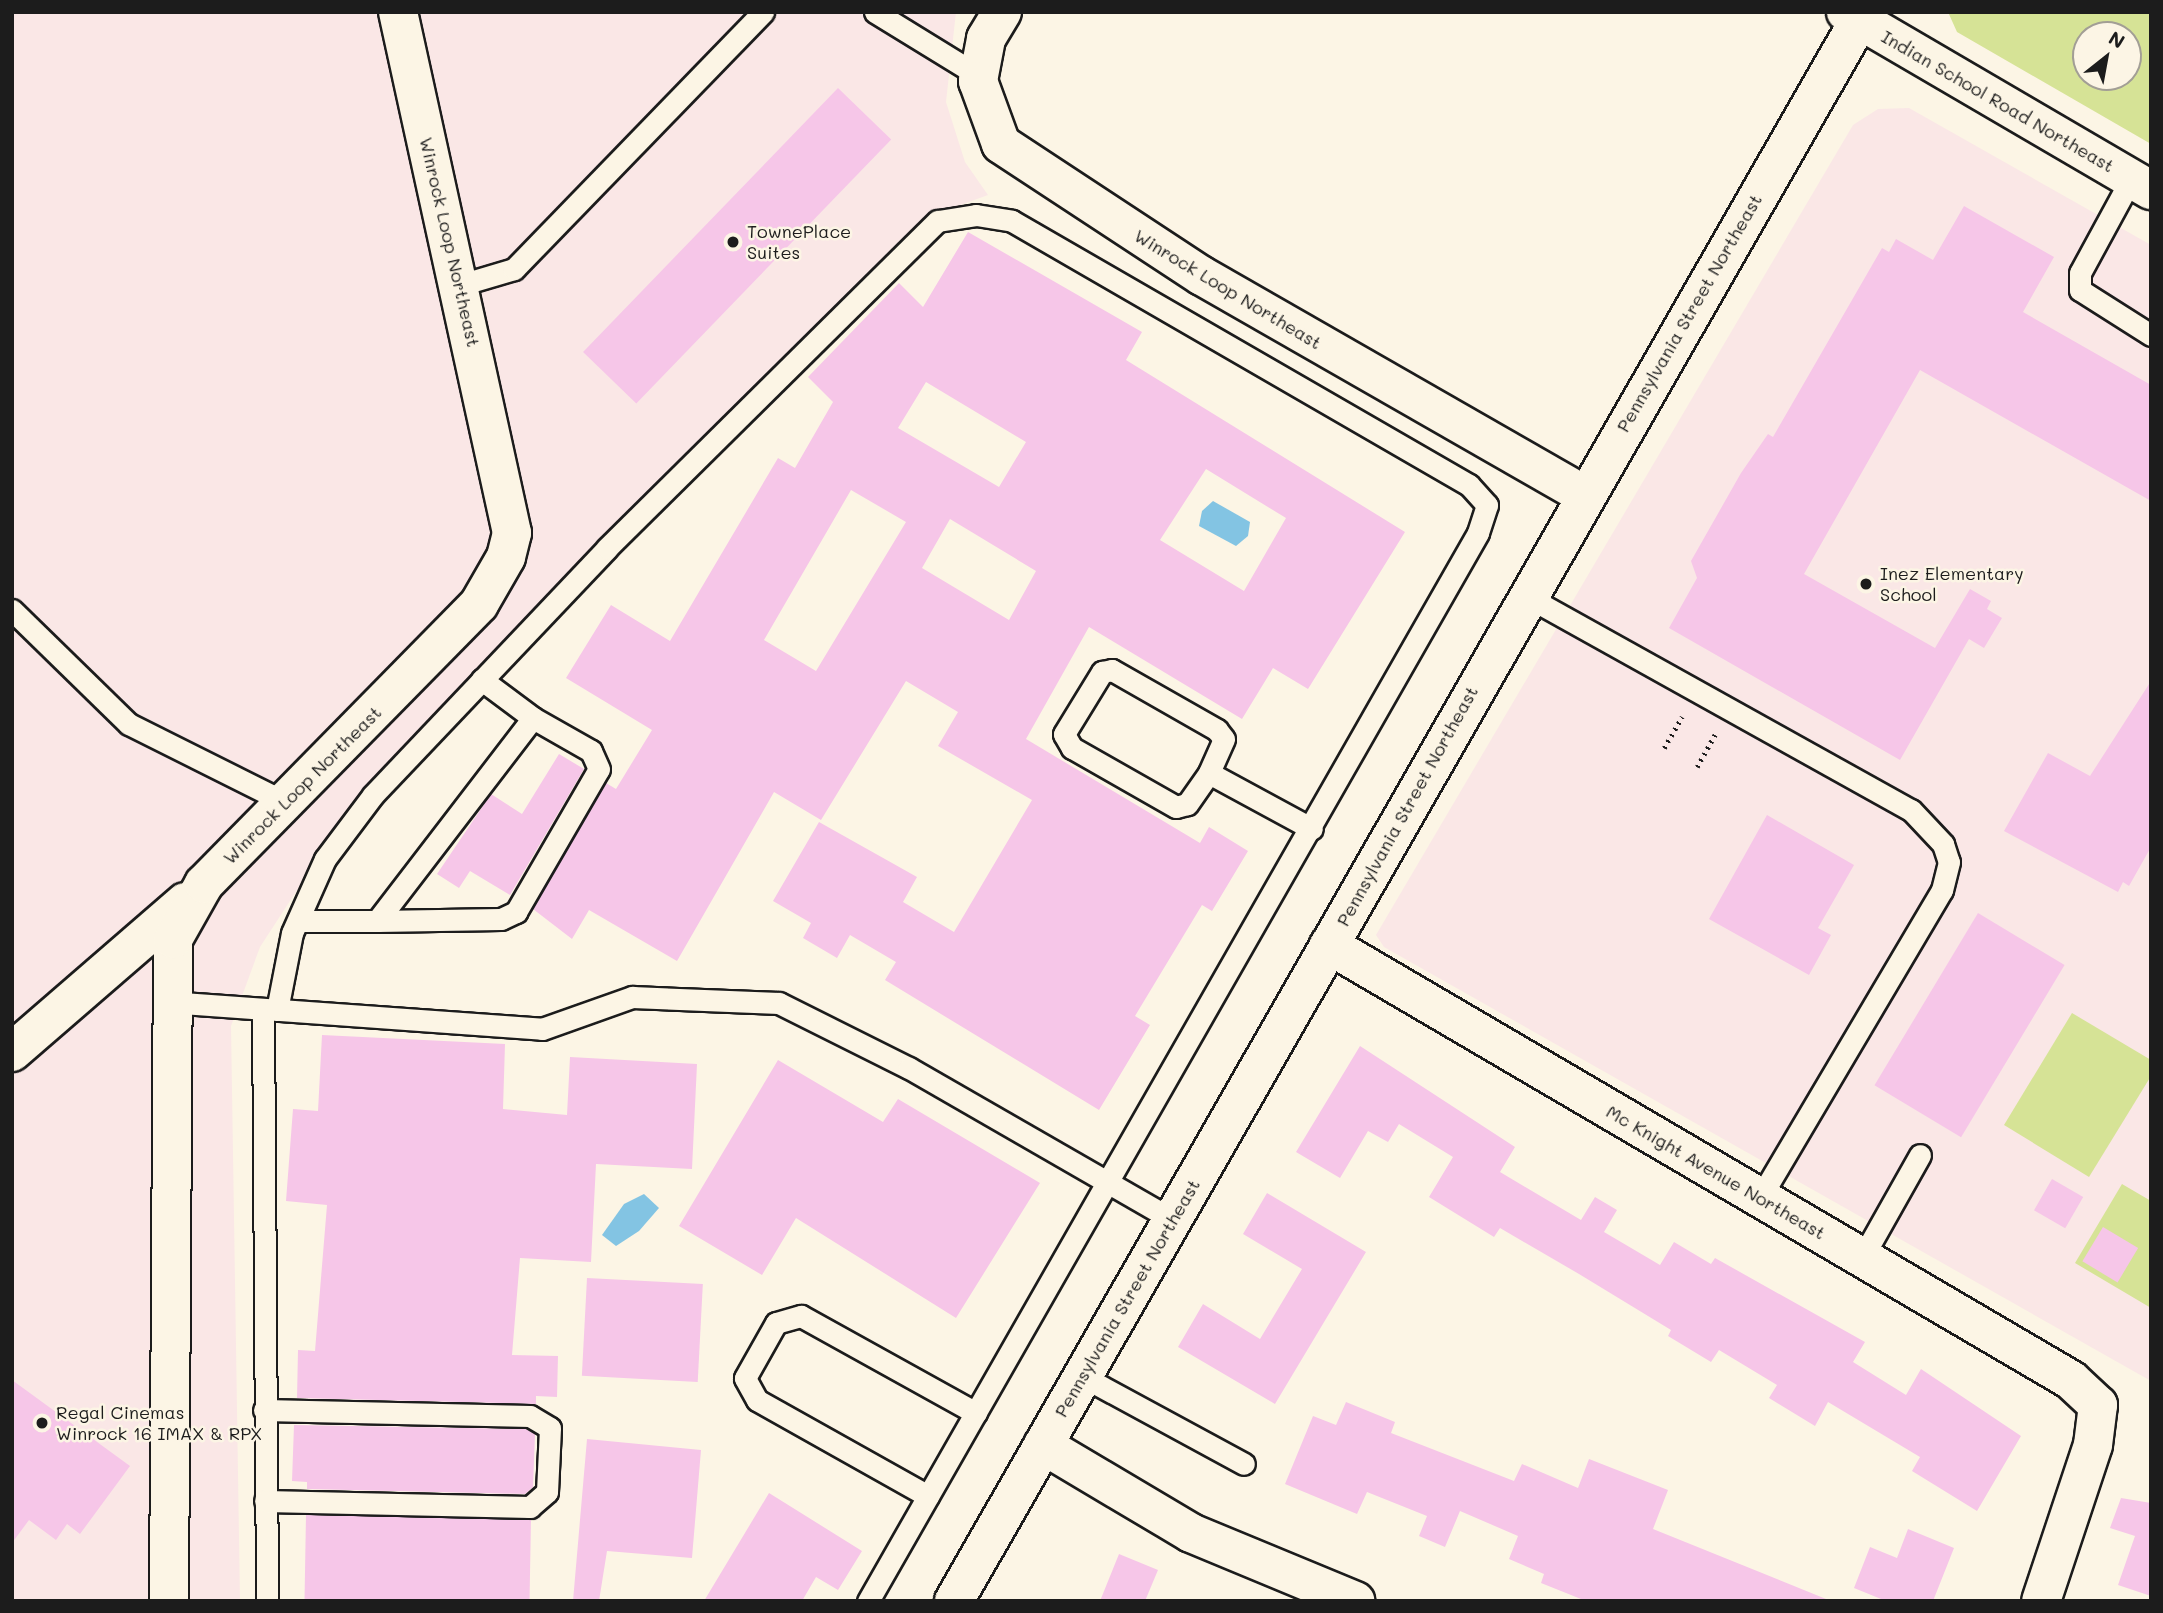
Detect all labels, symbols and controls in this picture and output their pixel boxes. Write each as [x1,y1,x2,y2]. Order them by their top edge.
north arrow [2072,21,2142,91]
street label: Indian School Road Northeast [1878,25,2118,177]
street label: Winrock Loop Northeast [415,135,485,349]
street label: Pennsylvania Street Northeast [1612,190,1766,436]
place label: TownePlace Suites [747,221,851,264]
street label: Winrock Loop Northeast [1130,224,1326,354]
marker: TownePlace Suites [725,234,741,250]
place label: Inez Elementary School [1880,563,2024,606]
marker: Inez Elementary School [1858,576,1874,592]
street label: Pennsylvania Street Northeast [1332,682,1482,930]
street label: Winrock Loop Northeast [218,701,386,869]
street label: Mc Knight Avenue Northeast [1603,1100,1829,1244]
street label: Pennsylvania Street Northeast [1050,1175,1204,1421]
place label: Regal Cinemas Winrock 16 IMAX & RPX [56,1402,262,1444]
marker: Regal Cinemas Winrock 16 IMAX & RPX [34,1415,50,1431]

